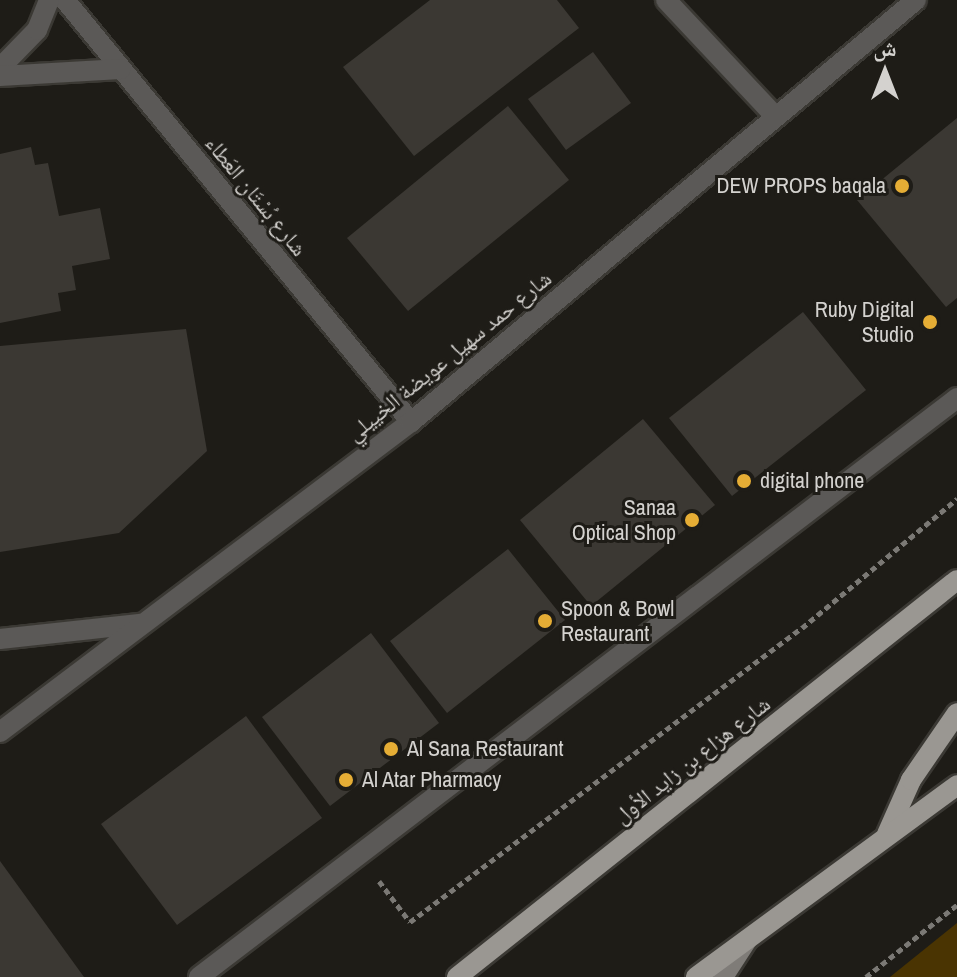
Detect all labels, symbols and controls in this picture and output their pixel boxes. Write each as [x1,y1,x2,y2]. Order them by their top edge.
north arrow [845,32,925,112]
text: ش [873,33,897,63]
street label: شارع بُسْتَان العَطاء [200,131,312,261]
place label: DEW PROPS baqala [717,173,886,199]
marker: DEW PROPS baqala [893,177,911,195]
street label: شارع حمد سهيل عويضة الخييلي [341,265,557,447]
place label: Ruby Digital Studio [815,296,914,348]
marker: Ruby Digital Studio [921,313,939,331]
place label: digital phone [760,468,864,494]
marker: digital phone [735,472,753,490]
place label: Sanaa Optical Shop [572,494,676,546]
marker: Sanaa Optical Shop [683,511,701,529]
place label: Spoon & Bowl Restaurant [561,595,674,646]
marker: Spoon & Bowl Restaurant [536,612,554,630]
street label: شارع هزاع بن زايد الأول [609,691,775,829]
place label: Al Sana Restaurant [407,736,563,762]
marker: Al Sana Restaurant [382,740,400,758]
place label: Al Atar Pharmacy [362,767,502,793]
marker: Al Atar Pharmacy [337,771,355,789]

